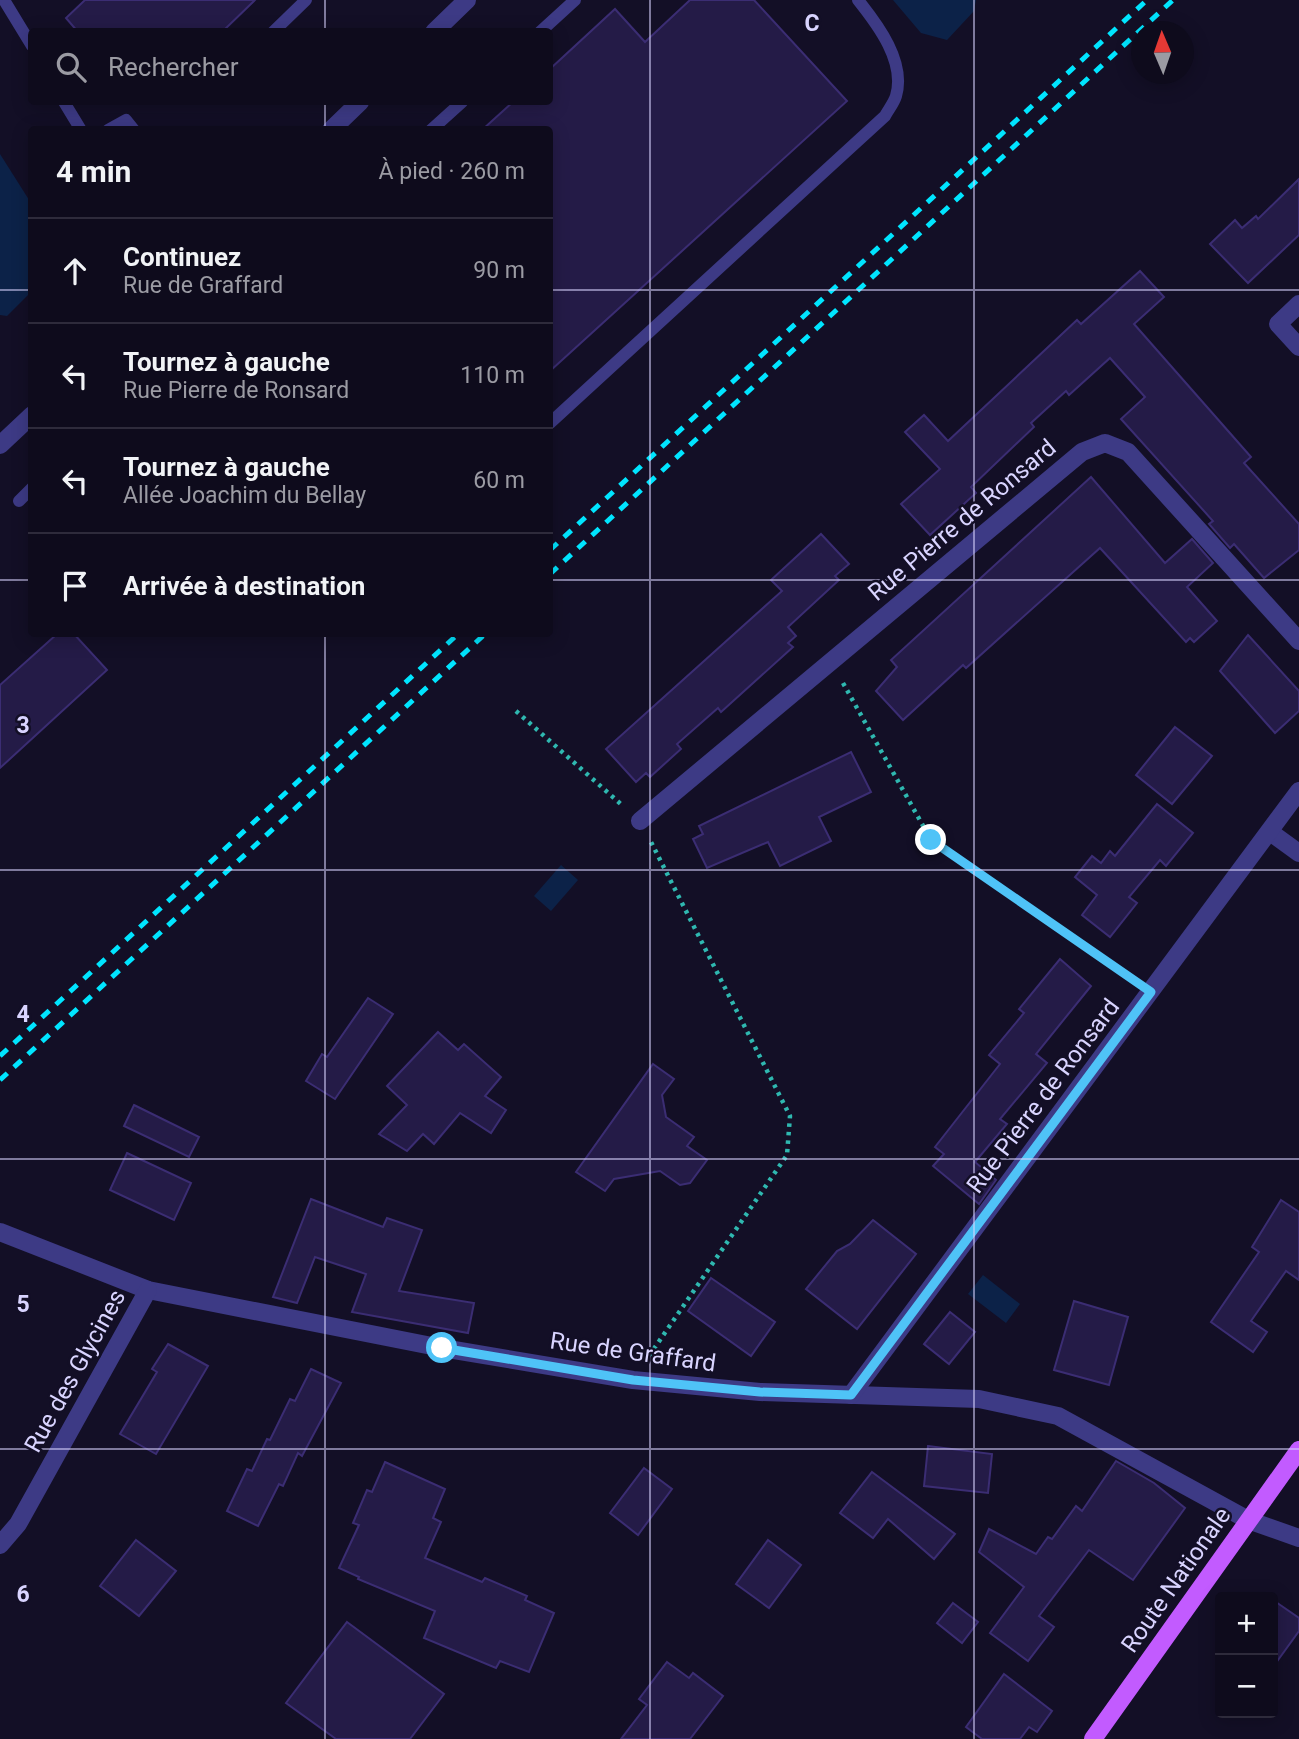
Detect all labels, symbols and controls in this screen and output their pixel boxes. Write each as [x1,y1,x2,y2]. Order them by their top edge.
text: C [804,10,820,37]
north arrow [1131,21,1194,84]
search box [28,28,553,105]
icon: search [52,48,90,86]
text: Rechercher [108,52,239,82]
text: 4 min [56,154,131,189]
text: À pied · 260 m [379,158,525,185]
text: Continuez [123,242,241,272]
icon: ahead [56,252,94,290]
text: 90 m [473,257,525,284]
text: Rue de Graffard [123,272,283,299]
text: Tournez à gauche [123,347,330,377]
icon: left [56,357,94,395]
text: 110 m [460,362,525,389]
text: Rue Pierre de Ronsard [123,377,349,404]
street label: Rue Pierre de Ronsard [863,433,1061,607]
text: Tournez à gauche [123,452,330,482]
icon: left [56,462,94,500]
text: 60 m [473,467,525,494]
text: Allée Joachim du Bellay [123,482,366,509]
icon: arrive [56,567,94,605]
text: Arrivée à destination [123,571,365,601]
text: 3 [16,712,30,739]
route end [915,824,946,855]
street label: Rue Pierre de Ronsard [961,993,1125,1199]
text: 4 [16,1001,30,1028]
street label: Rue des Glycines [19,1285,131,1457]
text: 5 [16,1291,30,1318]
street label: Rue de Graffard [548,1327,718,1377]
route start [426,1332,457,1363]
street label: Route Nationale [1116,1502,1236,1658]
text: 6 [16,1581,30,1608]
map controls [1215,1592,1278,1718]
button: + [1215,1592,1278,1655]
button: − [1215,1655,1278,1718]

